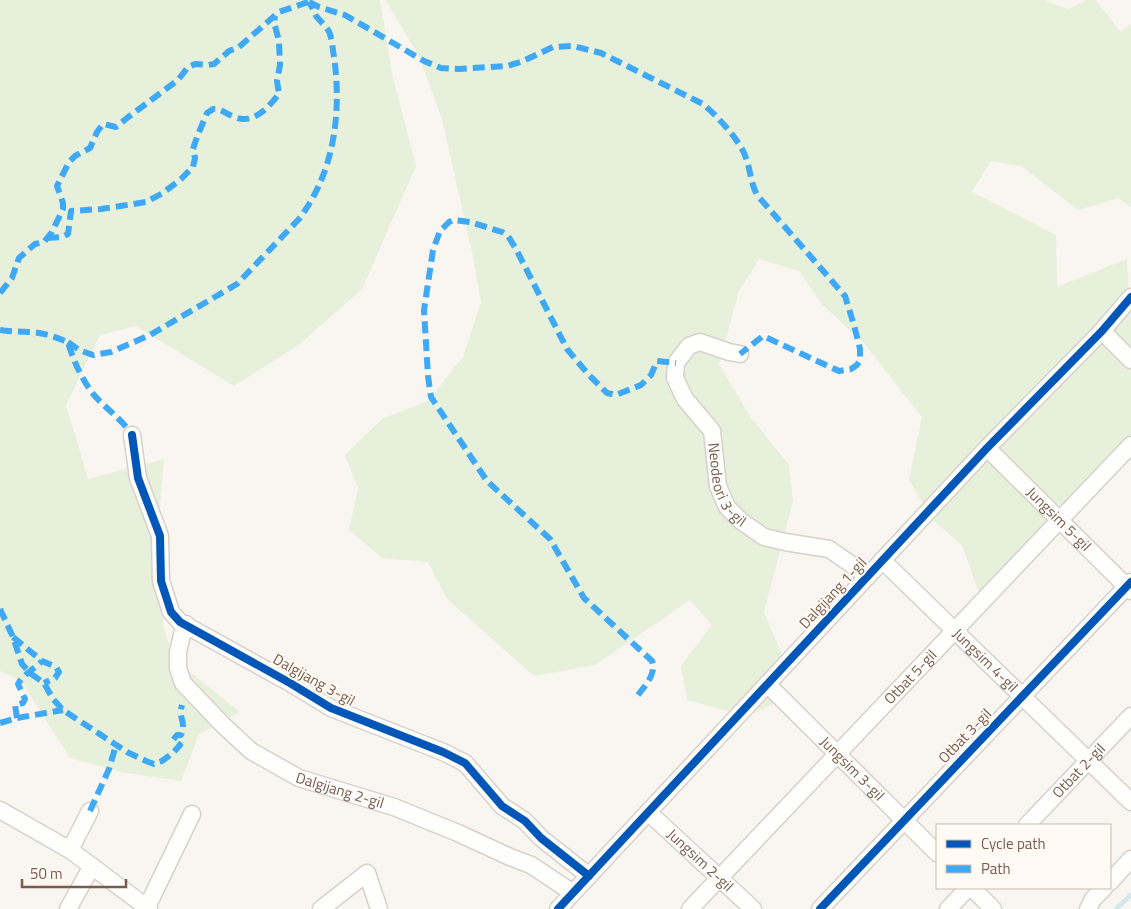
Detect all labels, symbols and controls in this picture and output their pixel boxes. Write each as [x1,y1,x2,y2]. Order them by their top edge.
street label: Neodeori 3-gil [702,441,751,532]
street label: Jungsim 5-gil [1021,481,1097,556]
street label: Dalgijang 1-gil [793,552,872,634]
street label: Jungsim 4-gil [948,623,1024,697]
street label: Otbat 5-gil [878,644,942,709]
street label: Dalgijang 3-gil [269,647,360,712]
street label: Otbat 3-gil [933,703,997,768]
street label: Jungsim 3-gil [815,731,890,806]
street label: Otbat 2-gil [1046,738,1110,803]
street label: Dalgijang 2-gil [293,766,387,814]
street label: Jungsim 2-gil [662,823,739,897]
legend [936,824,1111,889]
text: Cycle path [981,832,1046,855]
scale bar [22,856,126,888]
text: Path [981,857,1011,880]
text: 50 m [30,862,63,885]

